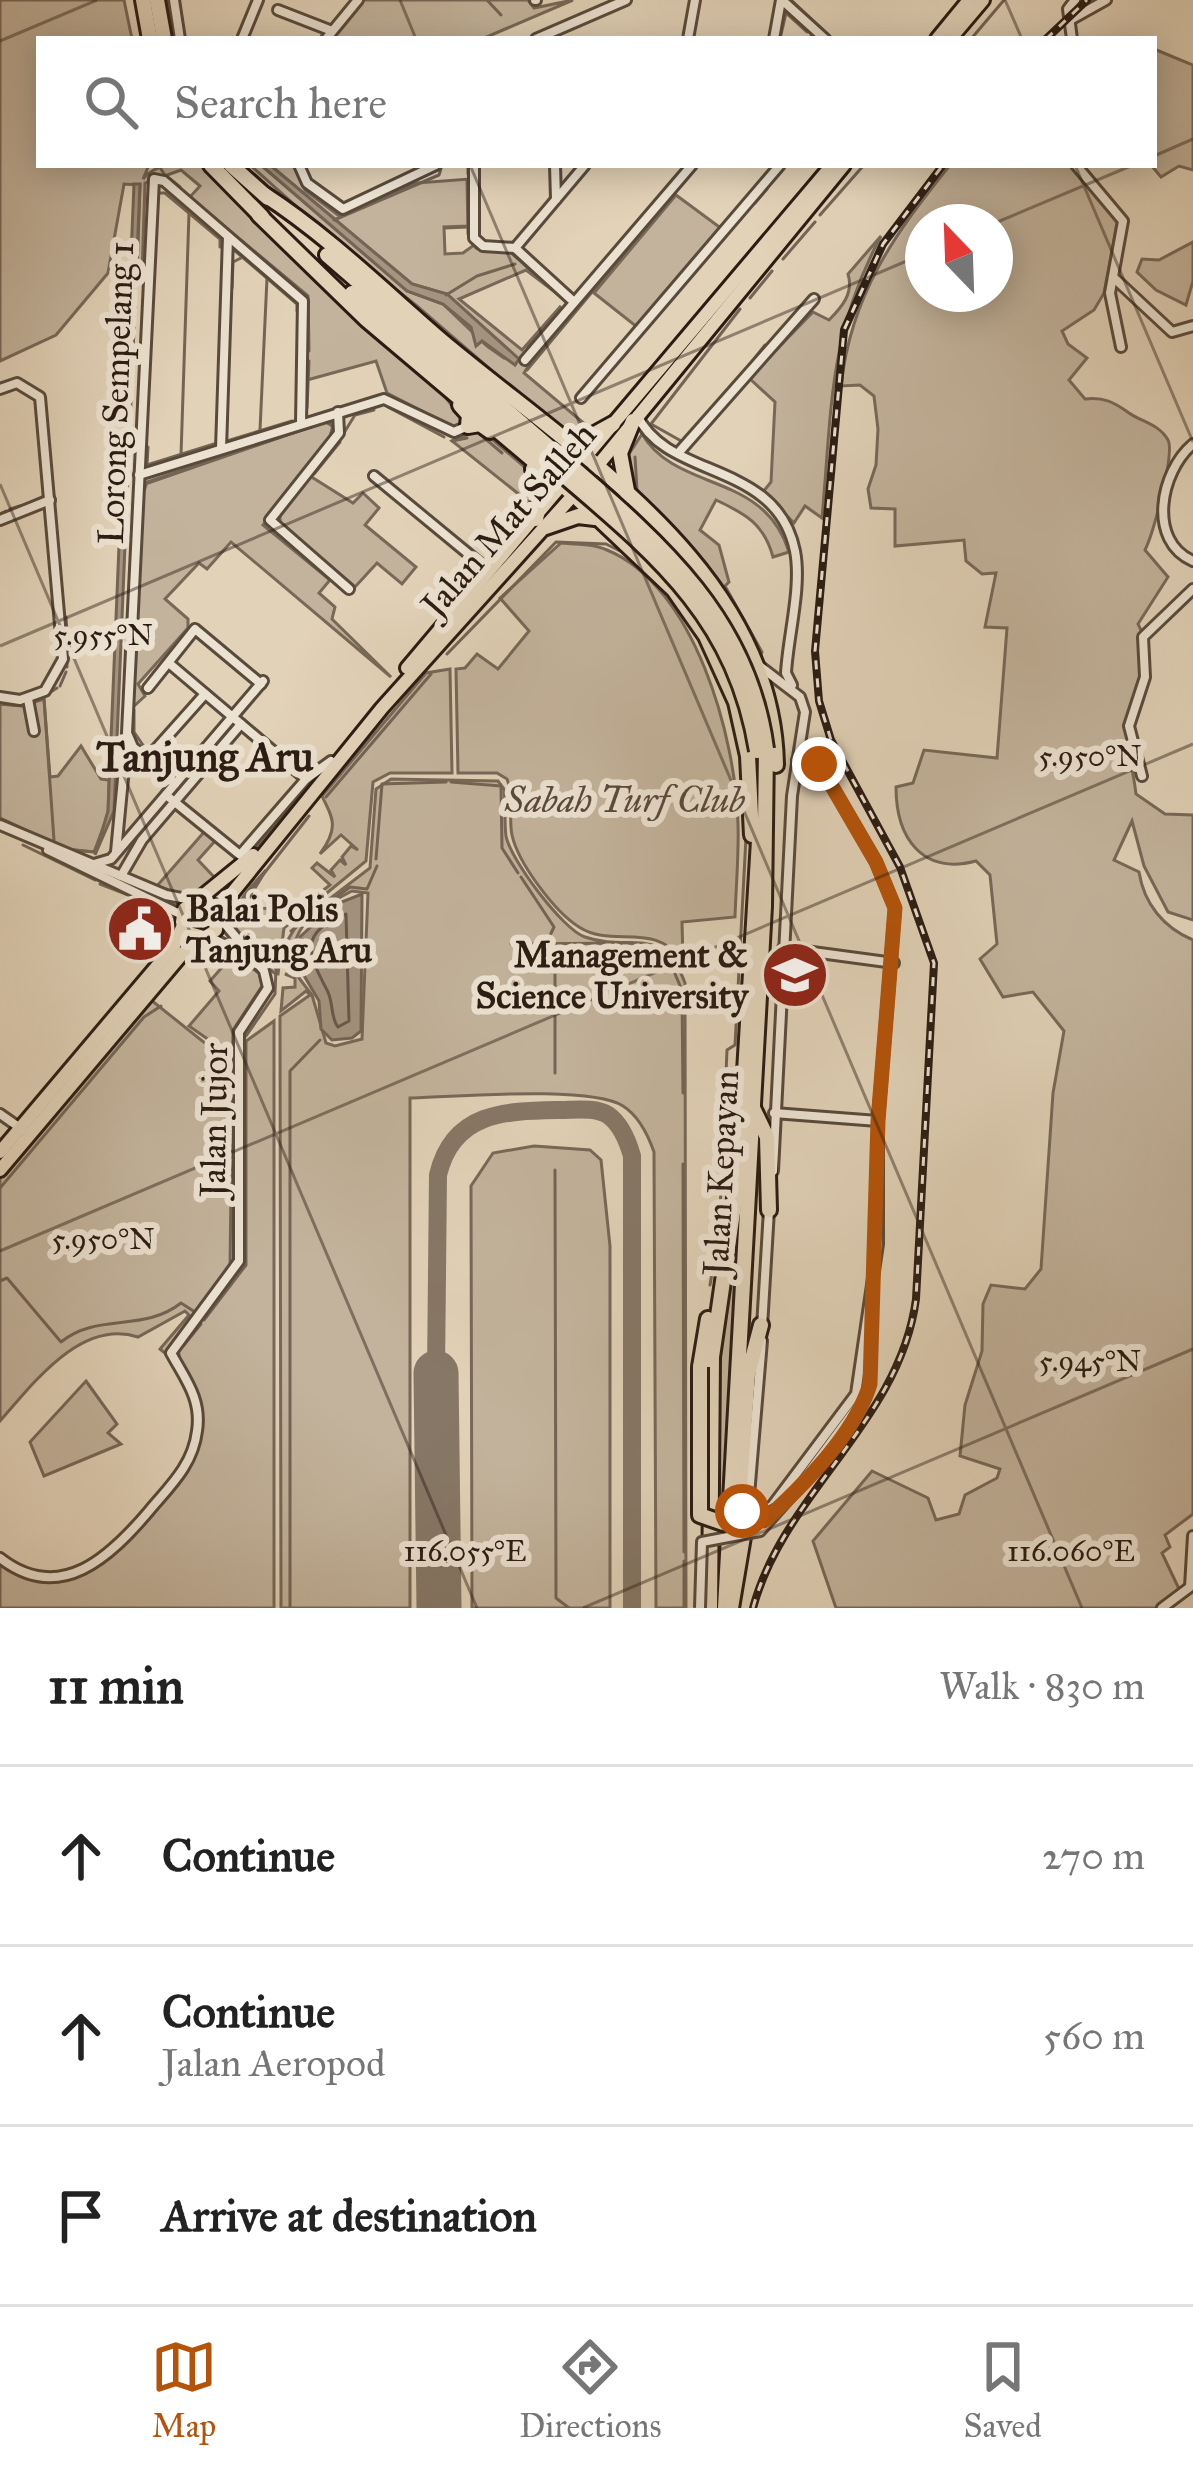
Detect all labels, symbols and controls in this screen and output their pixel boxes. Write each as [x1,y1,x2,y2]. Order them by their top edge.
search box [36,36,1157,168]
icon: search [78,69,144,135]
text: Search here [174,75,387,130]
north arrow [905,204,1013,312]
street label: Lorong Sempelang 1 [89,241,143,545]
street label: Jalan Mat Salleh [409,413,605,629]
text: 5.955°N [53,617,153,654]
district label: Tanjung Aru [96,731,314,783]
route end [792,737,846,791]
text: 5.950°N [1038,738,1142,775]
park label: Sabah Turf Club [504,778,745,822]
place label: Balai Polis Tanjung Aru [186,887,373,972]
public building icon: Balai Polis Tanjung Aru [105,894,175,964]
place label: Management & Science University [476,933,749,1018]
school or university icon: Management & Science University [760,940,830,1010]
street label: Jalan Jujor [191,1042,237,1202]
street label: Jalan Kepayan [693,1069,748,1281]
text: 5.950°N [51,1221,155,1258]
text: 5.945°N [1039,1343,1141,1380]
route start [715,1484,769,1538]
text: 116.055°E [404,1533,526,1569]
text: 116.060°E [1007,1533,1135,1569]
text: 11 min [48,1655,184,1717]
text: Walk · 830 m [939,1662,1145,1710]
icon: ahead [48,1823,114,1889]
text: Continue [162,1828,335,1883]
text: 270 m [1042,1832,1145,1880]
text: Continue [162,1984,335,2039]
icon: ahead [48,2003,114,2069]
text: 560 m [1043,2012,1145,2060]
text: Jalan Aeropod [162,2039,386,2087]
icon: arrive [48,2183,114,2249]
text: Arrive at destination [162,2188,537,2243]
tab: Map [151,2334,217,2446]
tab: Directions [519,2334,661,2446]
tab: Saved [964,2334,1042,2446]

